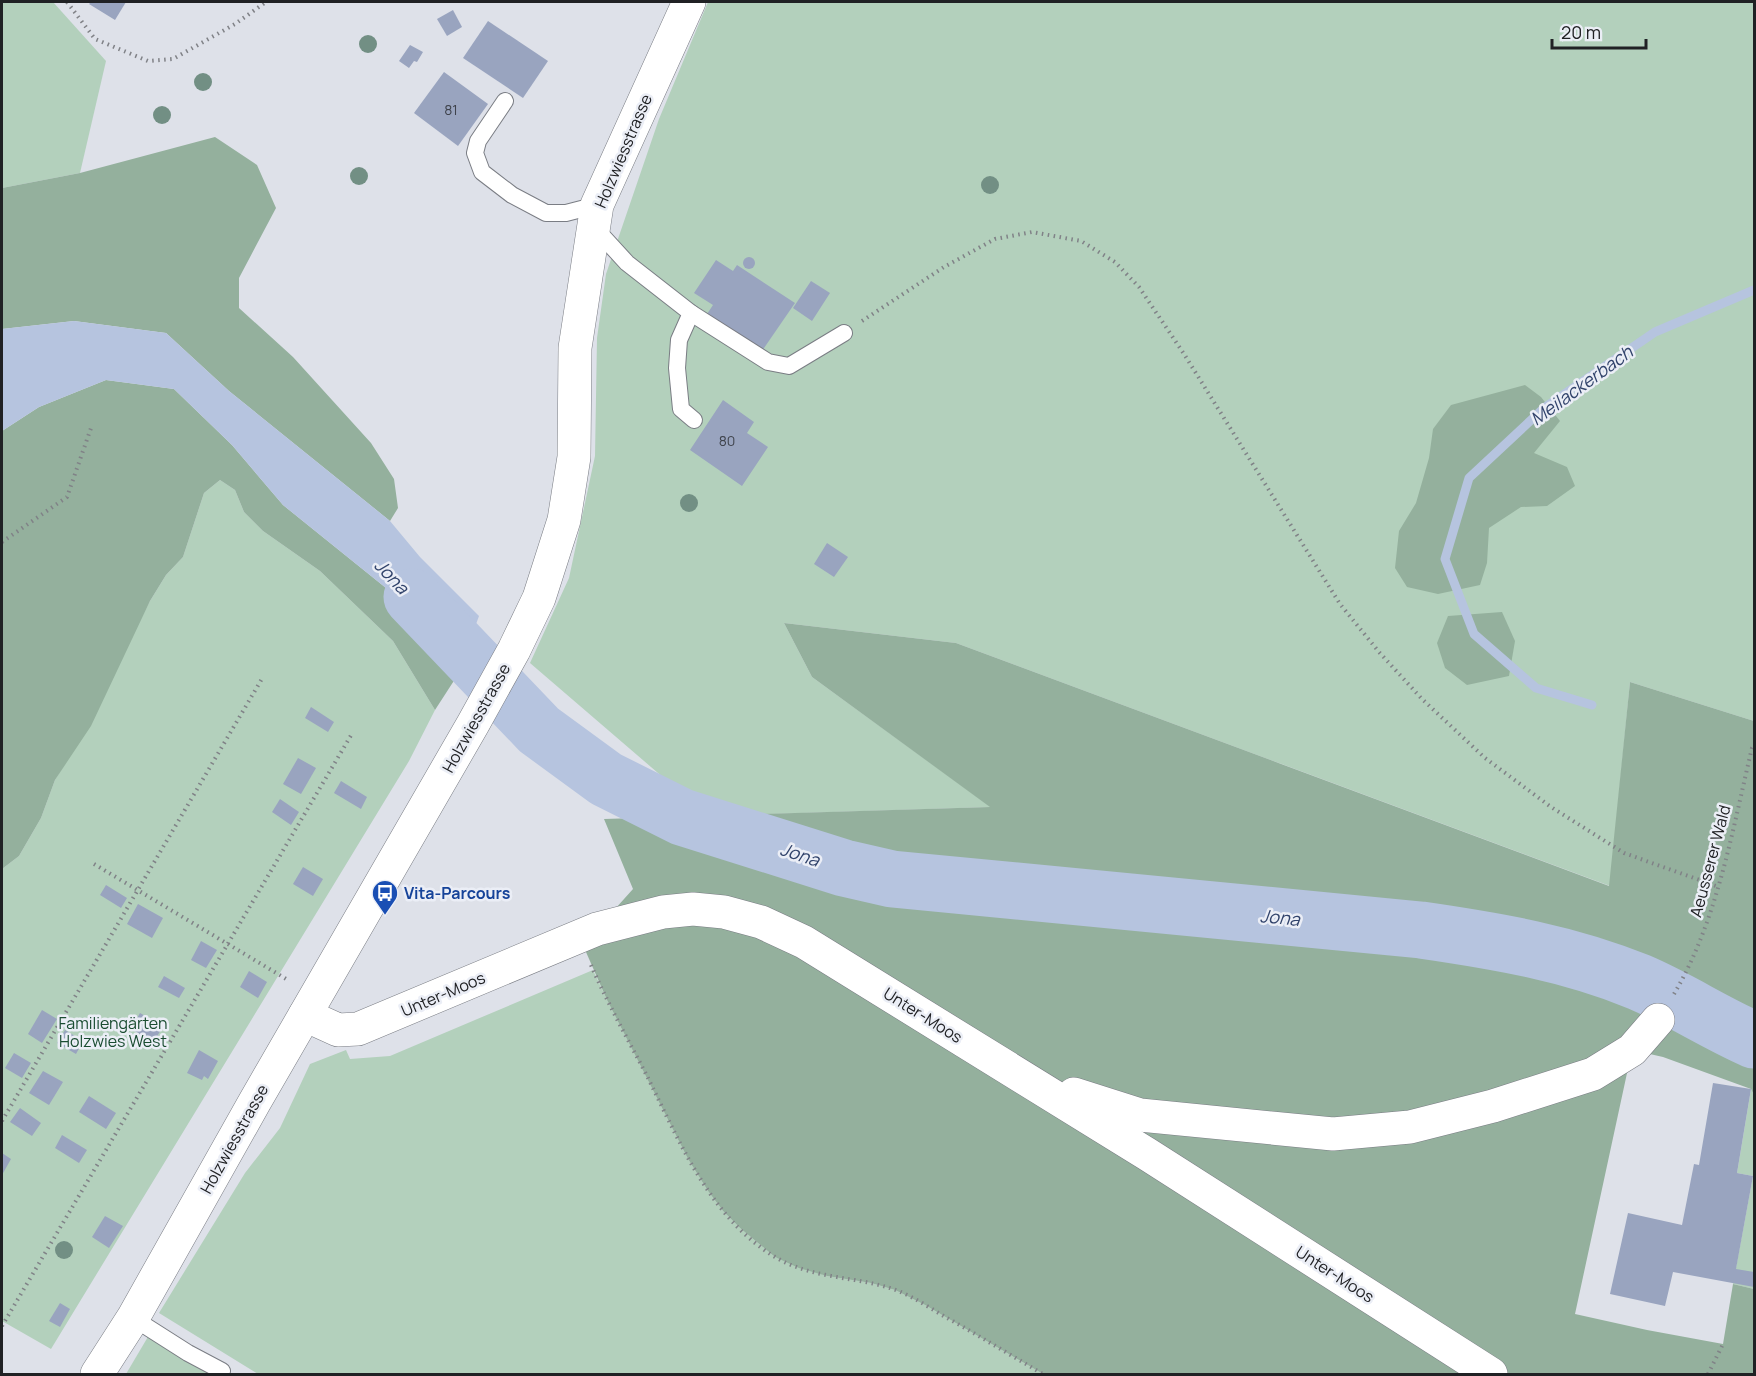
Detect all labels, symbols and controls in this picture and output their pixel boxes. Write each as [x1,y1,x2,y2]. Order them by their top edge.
scale bar [1552,12,1646,50]
text: 20 m [1561,20,1601,44]
street label: Holzwiesstrasse [589,91,657,211]
house number: 81 [444,100,458,119]
water label: Meilackerbach [1525,339,1638,430]
house number: 80 [719,431,735,450]
water label: Jona [370,553,415,599]
street label: Holzwiesstrasse [437,659,515,777]
street label: Aeusserer Wald [1684,802,1736,920]
water label: Jona [777,836,824,872]
bus stop icon: Vita-Parcours [370,878,400,916]
place label: Vita-Parcours [404,882,511,904]
water label: Jona [1259,903,1302,931]
street label: Unter-Moos [398,966,488,1022]
street label: Unter-Moos [879,982,967,1048]
park label: Familiengärten Holzwies West [59,1012,167,1052]
street label: Holzwiesstrasse [195,1080,273,1198]
street label: Unter-Moos [1292,1240,1378,1308]

